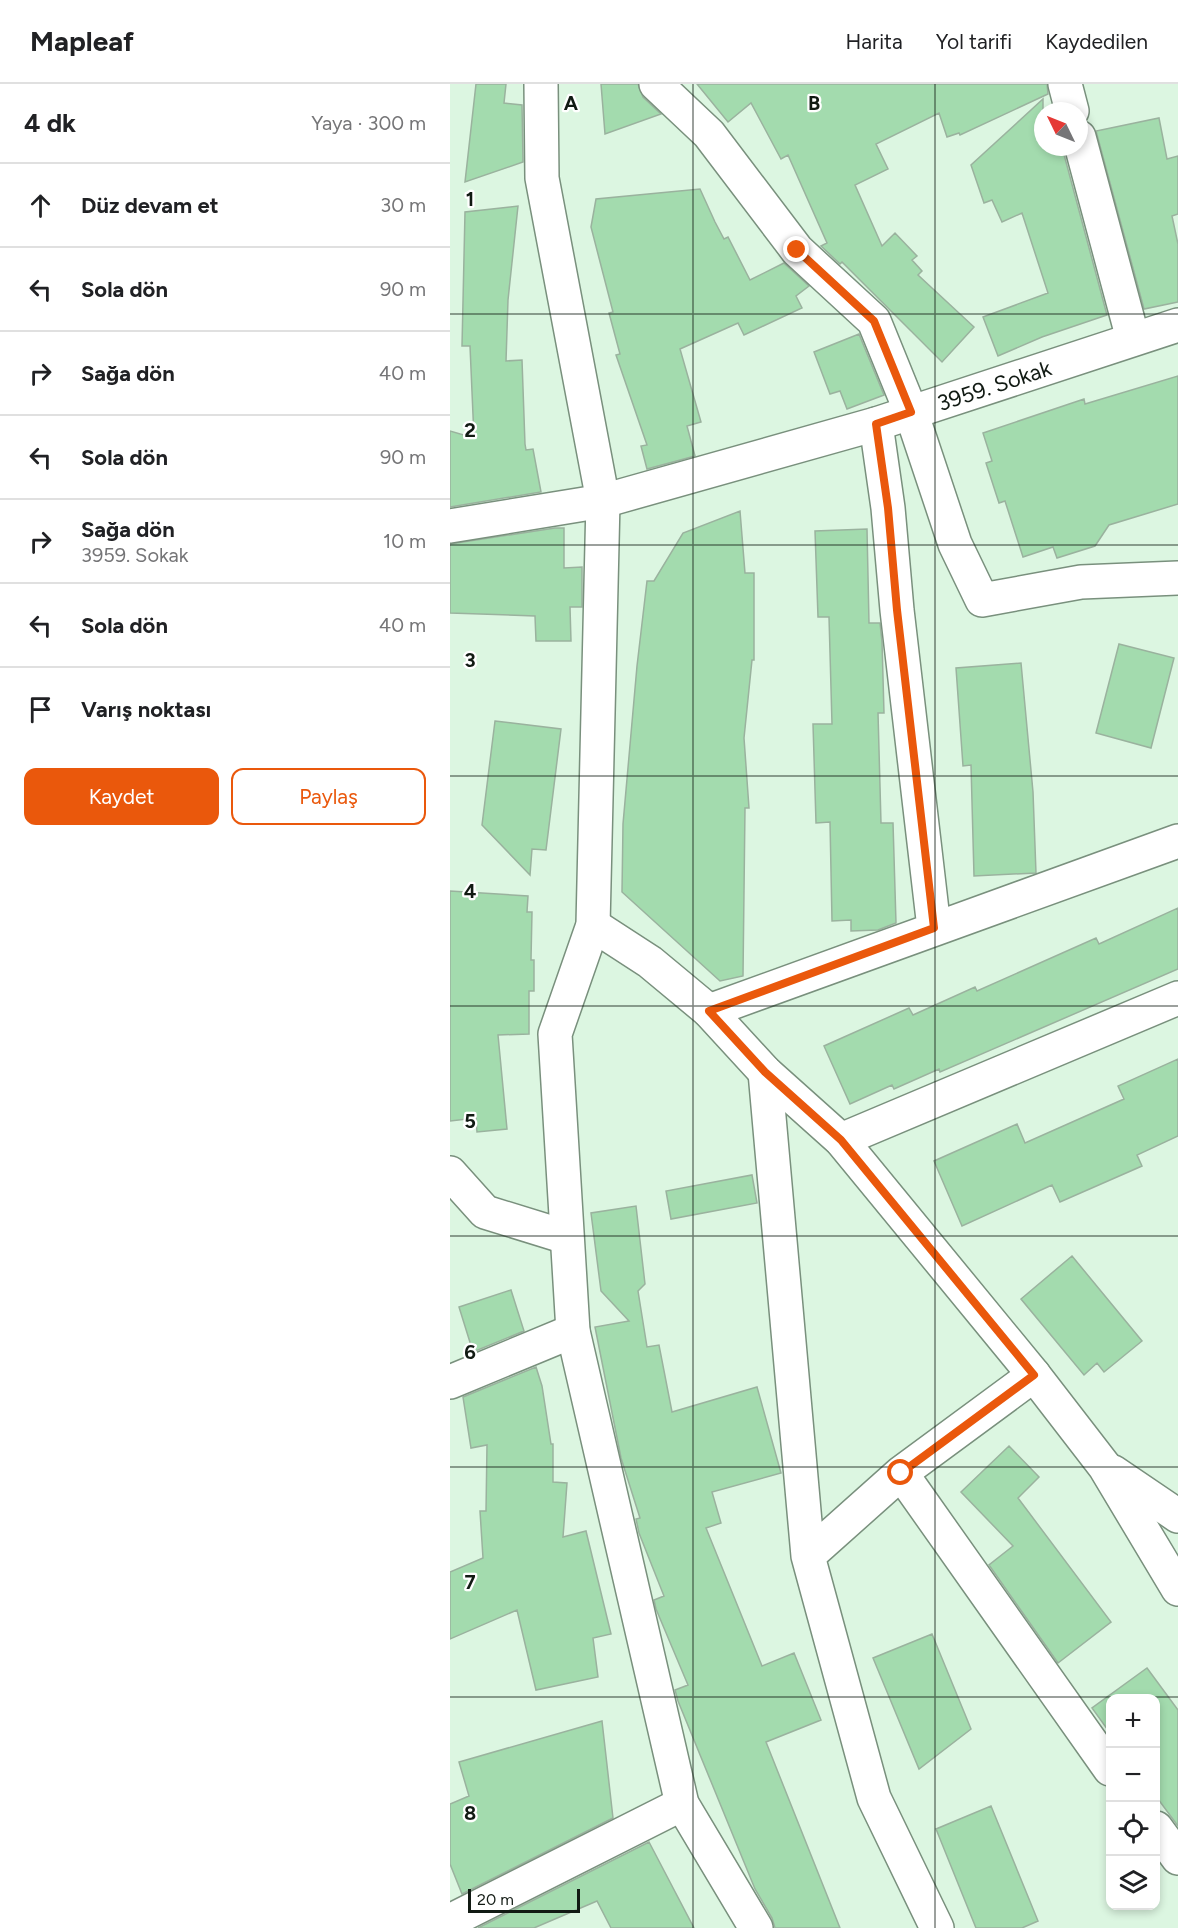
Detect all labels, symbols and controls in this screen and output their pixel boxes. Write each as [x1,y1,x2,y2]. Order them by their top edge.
text: Mapleaf [30,24,134,58]
text: Harita [846,29,903,54]
text: Yol tarifi [936,29,1012,54]
text: Kaydedilen [1045,29,1148,54]
text: A [564,91,579,115]
text: B [808,91,820,115]
north arrow [1034,102,1088,156]
text: 4 dk [24,107,76,139]
text: Yaya · 300 m [311,111,426,135]
text: 1 [466,187,474,211]
icon: ahead [24,189,57,222]
text: Düz devam et [81,192,218,219]
text: 30 m [380,193,426,217]
route end [783,236,809,262]
icon: left [24,273,57,306]
text: Sola dön [81,276,168,303]
text: 90 m [380,277,426,301]
street label: 3959. Sokak [934,354,1055,417]
icon: right [24,357,57,390]
text: Sağa dön [81,360,175,387]
text: 40 m [379,361,426,385]
text: 2 [464,418,476,442]
icon: left [24,441,57,474]
text: Sola dön [81,444,168,471]
text: 90 m [380,445,426,469]
text: Sağa dön [81,516,175,543]
icon: right [24,525,57,558]
text: 10 m [383,529,426,553]
text: 3959. Sokak [81,543,188,567]
icon: left [24,609,57,642]
text: Sola dön [81,612,168,639]
text: 40 m [379,613,426,637]
text: 3 [464,648,476,672]
icon: arrive [24,693,57,726]
text: Varış noktası [81,696,211,723]
button: Kaydet [24,768,219,825]
button: Paylaş [231,768,426,825]
text: 4 [464,879,477,903]
text: 5 [464,1109,476,1133]
text: 6 [464,1340,476,1364]
route start [887,1459,913,1485]
text: 7 [464,1570,476,1594]
map controls [1106,1694,1160,1910]
button: + [1106,1694,1160,1748]
button: − [1106,1748,1160,1802]
text: 8 [464,1801,476,1825]
button: locate [1106,1802,1160,1856]
button: layers [1106,1856,1160,1910]
scale bar [468,1886,580,1914]
text: 20 m [477,1890,514,1909]

